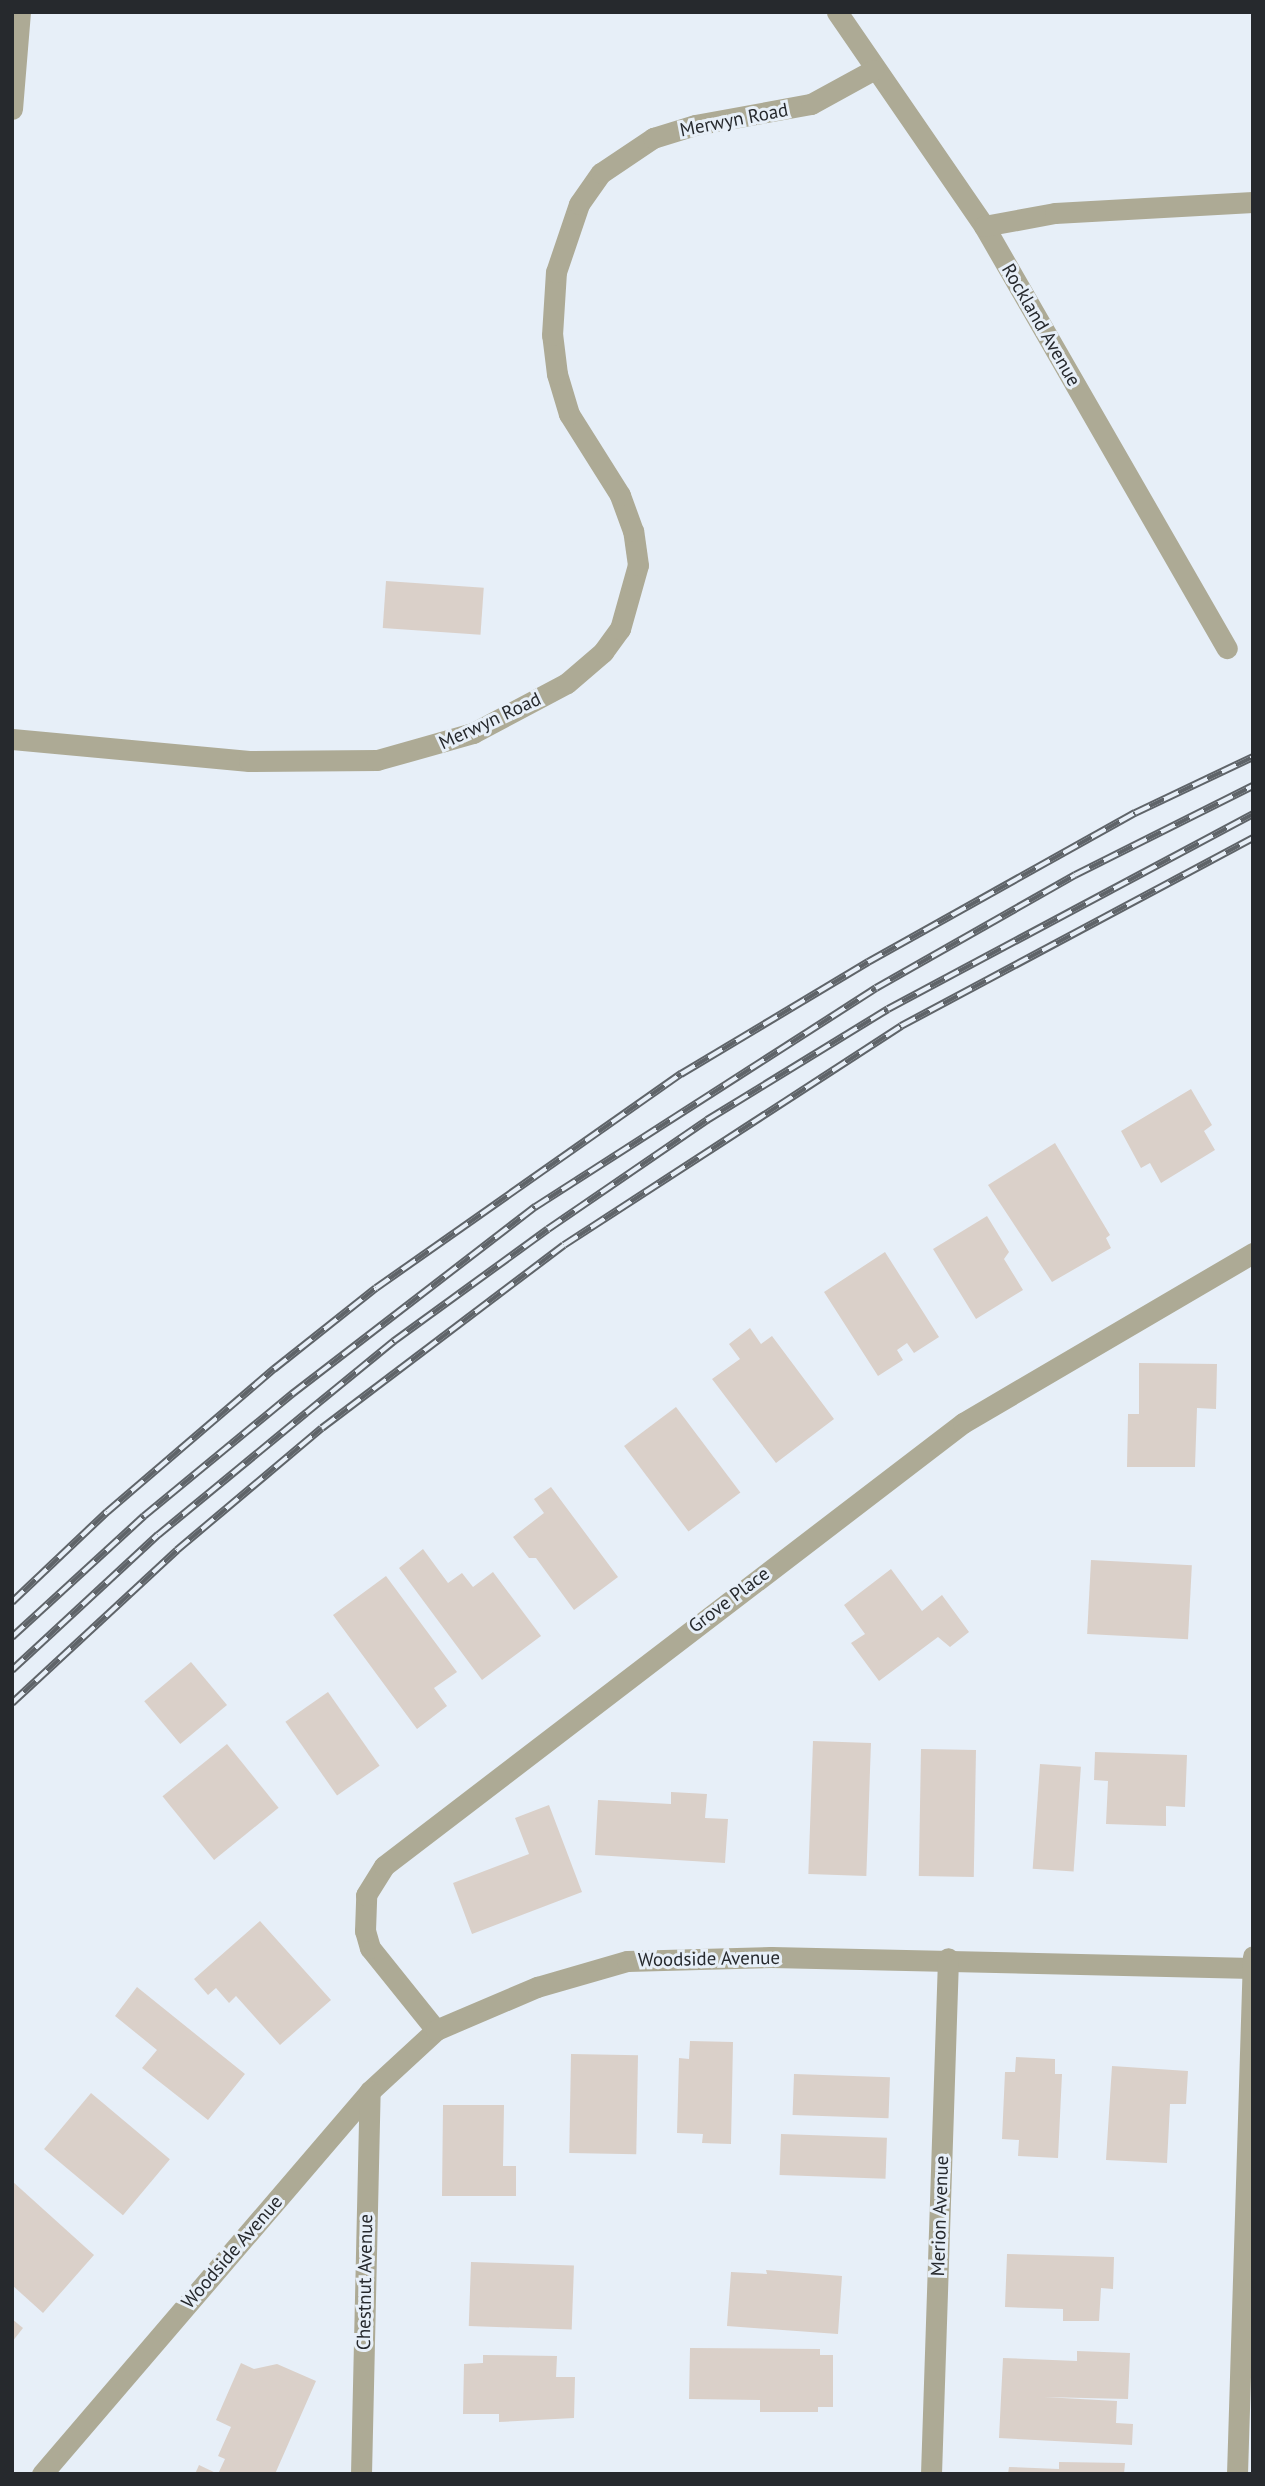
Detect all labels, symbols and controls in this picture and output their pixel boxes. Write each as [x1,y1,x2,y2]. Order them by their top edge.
street label: Merwyn Road [678,98,790,142]
street label: Rockland Avenue [997,259,1085,391]
street label: Merwyn Road [435,687,545,755]
street label: Grove Place [684,1562,774,1638]
street label: Woodside Avenue [637,1946,781,1972]
street label: Merion Avenue [926,2155,954,2277]
street label: Woodside Avenue [177,2191,287,2313]
street label: Chestnut Avenue [352,2213,378,2351]

